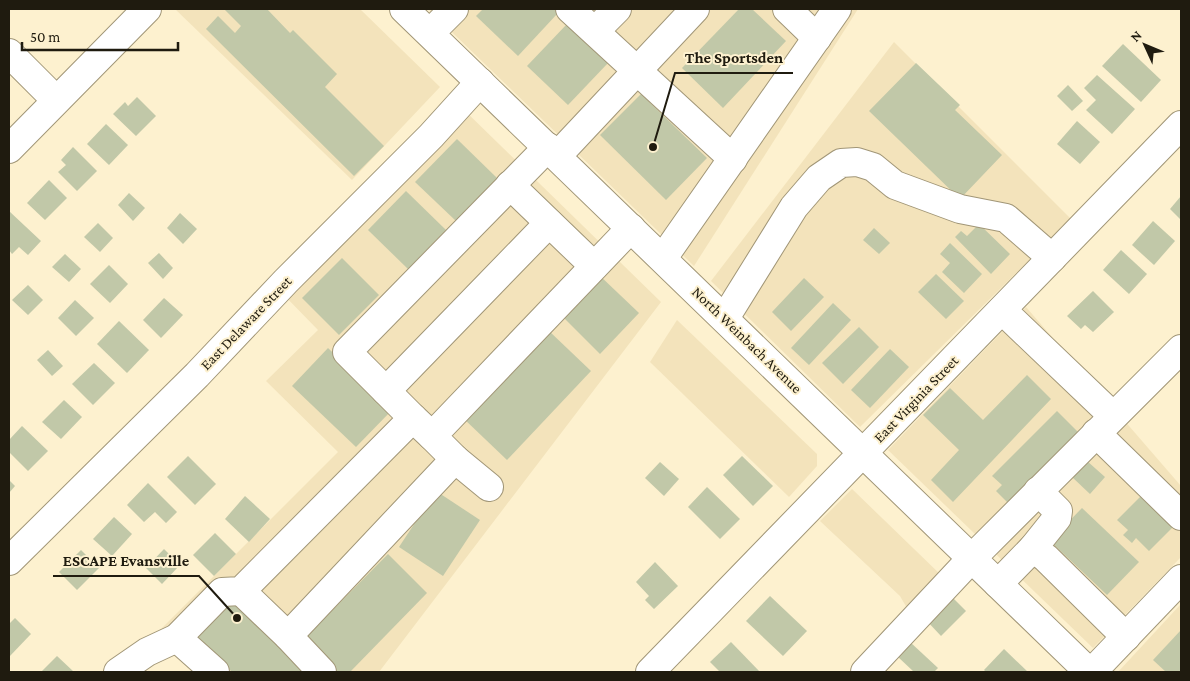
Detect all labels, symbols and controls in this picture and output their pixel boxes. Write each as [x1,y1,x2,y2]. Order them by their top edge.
scale bar [22,20,179,52]
north arrow [1120,20,1170,70]
text: N [1127,27,1145,45]
text: 50 m [30,29,60,45]
callout: The Sportsden [675,42,793,73]
text: The Sportsden [685,49,783,66]
street label: East Delaware Street [197,272,295,373]
street label: North Weinbach Avenue [689,284,805,397]
street label: East Virginia Street [871,352,963,446]
callout: ESCAPE Evansville [53,545,199,576]
text: ESCAPE Evansville [63,552,190,569]

